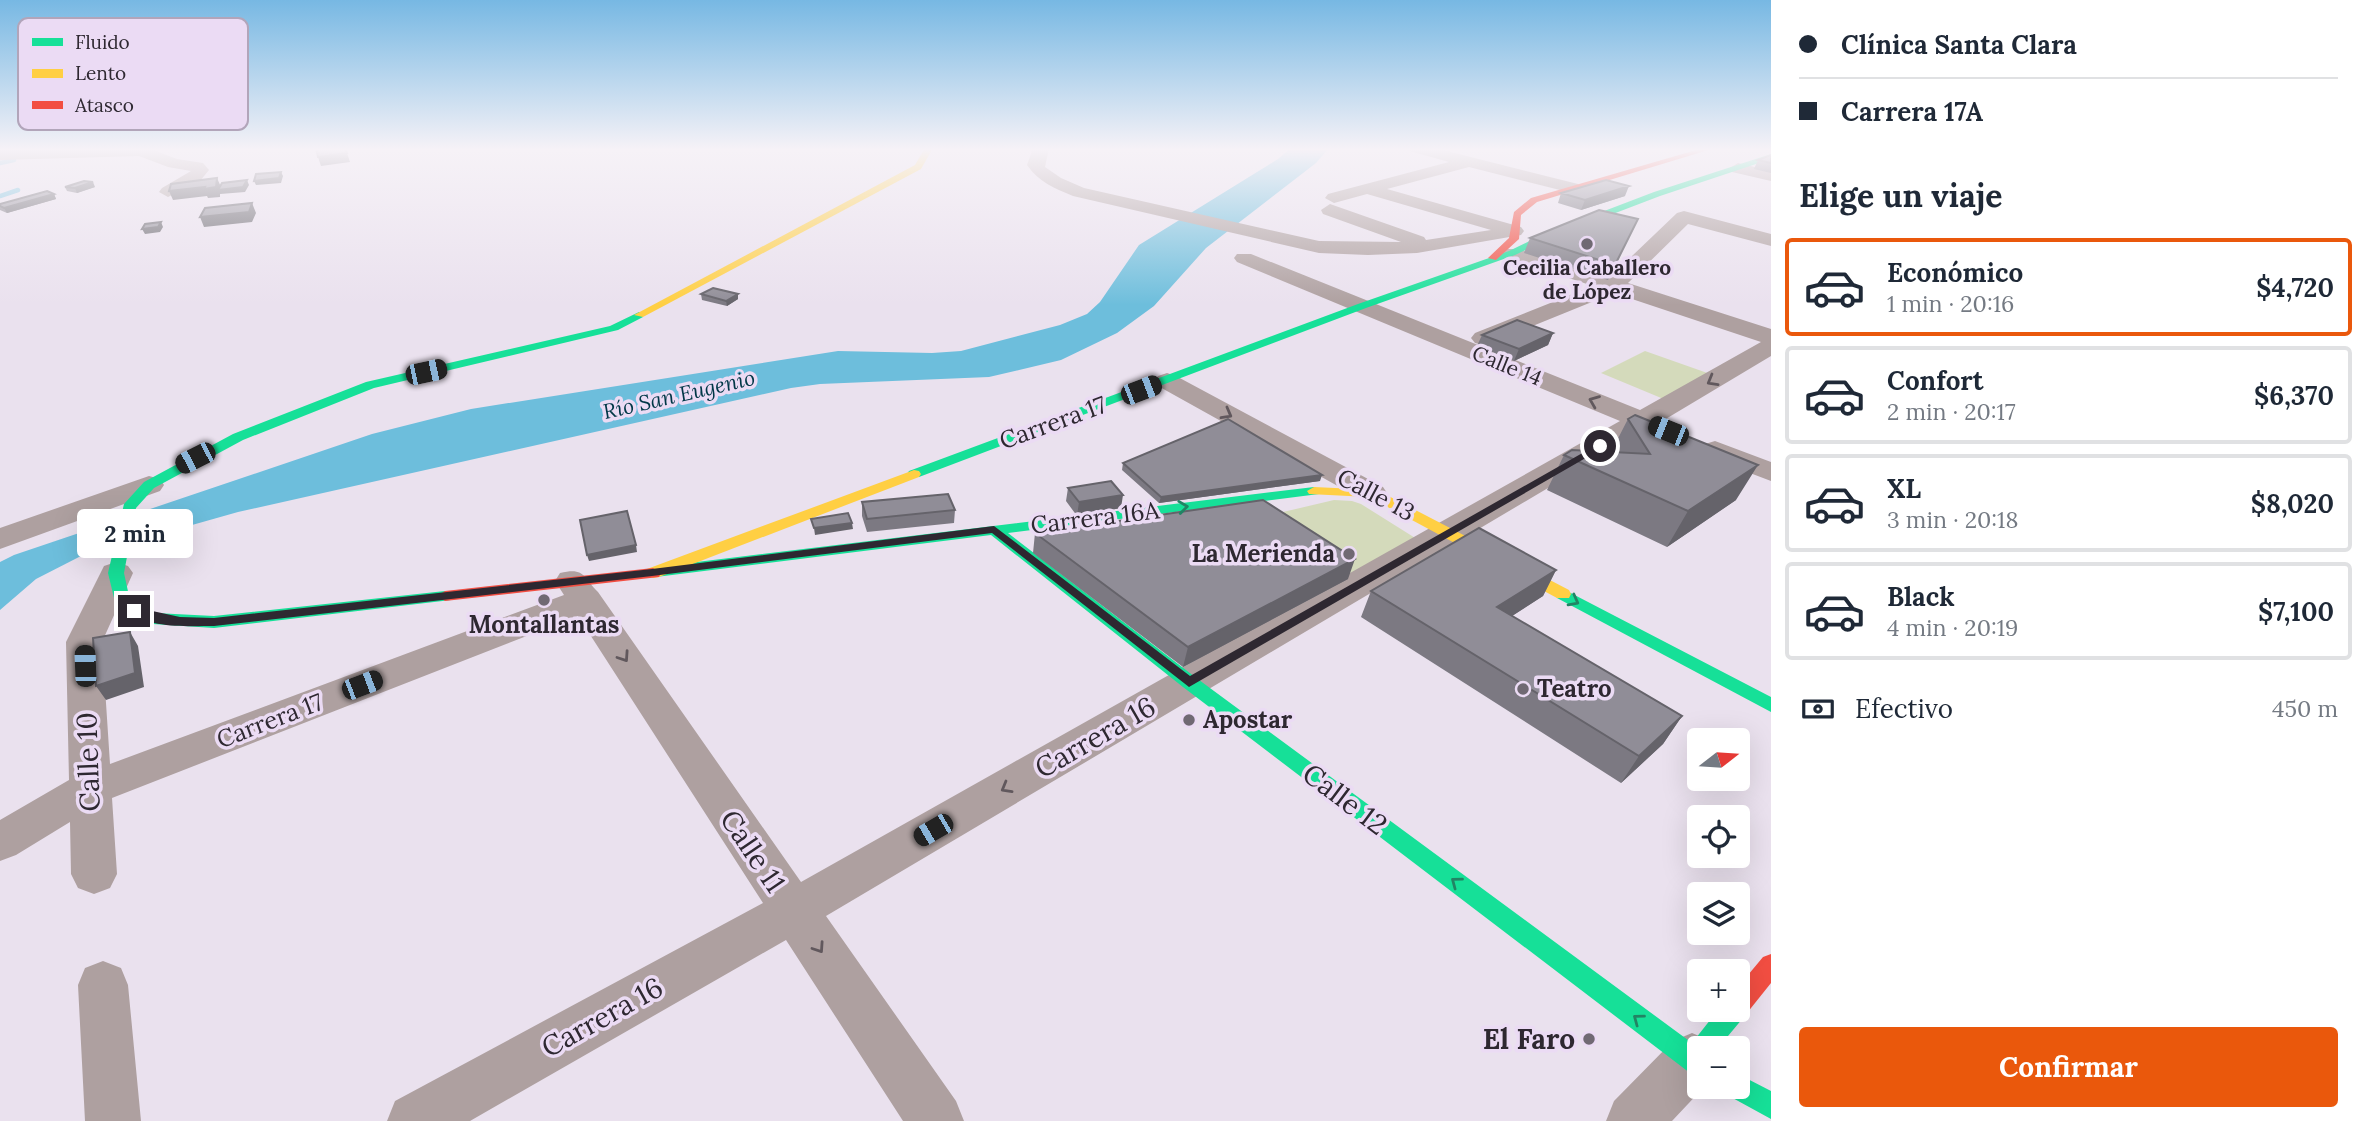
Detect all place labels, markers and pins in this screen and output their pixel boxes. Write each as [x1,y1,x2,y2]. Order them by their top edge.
marker: Cecilia Caballero de López [1579,236,1595,252]
place label: Cecilia Caballero de López [1503,254,1671,305]
place label: La Merienda [1191,538,1335,569]
marker: La Merienda [1341,546,1357,562]
marker: Montallantas [536,592,552,608]
place label: Montallantas [469,609,619,640]
place label: Teatro [1537,673,1612,704]
marker: Teatro [1515,681,1531,697]
place label: Apostar [1203,704,1293,735]
marker: Apostar [1181,712,1197,728]
place label: El Faro [1483,1021,1575,1057]
marker: El Faro [1581,1031,1597,1047]

